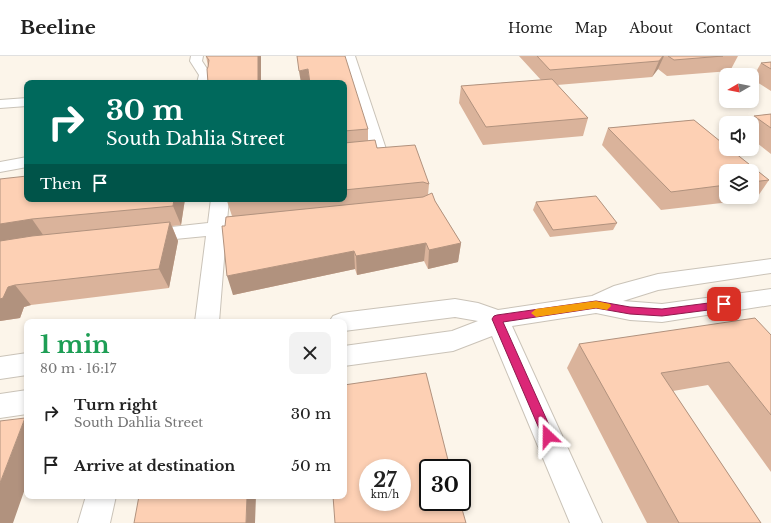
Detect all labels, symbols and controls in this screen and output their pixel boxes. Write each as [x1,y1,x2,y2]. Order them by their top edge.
text: Beeline [20,16,96,39]
text: Home [508,19,553,37]
text: Map [575,19,607,37]
text: About [629,19,673,37]
text: Contact [695,19,751,37]
north arrow [719,68,759,108]
map controls [719,68,759,204]
text: 30 m [106,93,183,128]
icon: right [40,96,92,148]
button: sound [719,116,759,156]
text: South Dahlia Street [106,128,285,150]
button: layers [719,164,759,204]
icon: arrive [89,172,111,194]
text: Then [40,174,81,193]
pin [707,287,741,321]
icon: arrive [713,293,735,315]
text: 1 min [40,330,110,359]
button: close [289,332,331,374]
text: 80 m · 16:17 [40,360,116,377]
text: Turn right [74,395,157,414]
icon: right [40,402,62,424]
text: 30 m [291,404,331,423]
text: South Dahlia Street [74,414,203,431]
position arrow [527,415,569,457]
icon: arrive [40,454,62,476]
text: Arrive at destination [74,456,235,475]
text: 50 m [291,456,331,475]
speed limit sign: 30 [419,459,471,511]
text: 27 [373,468,397,492]
text: km/h [371,488,399,501]

